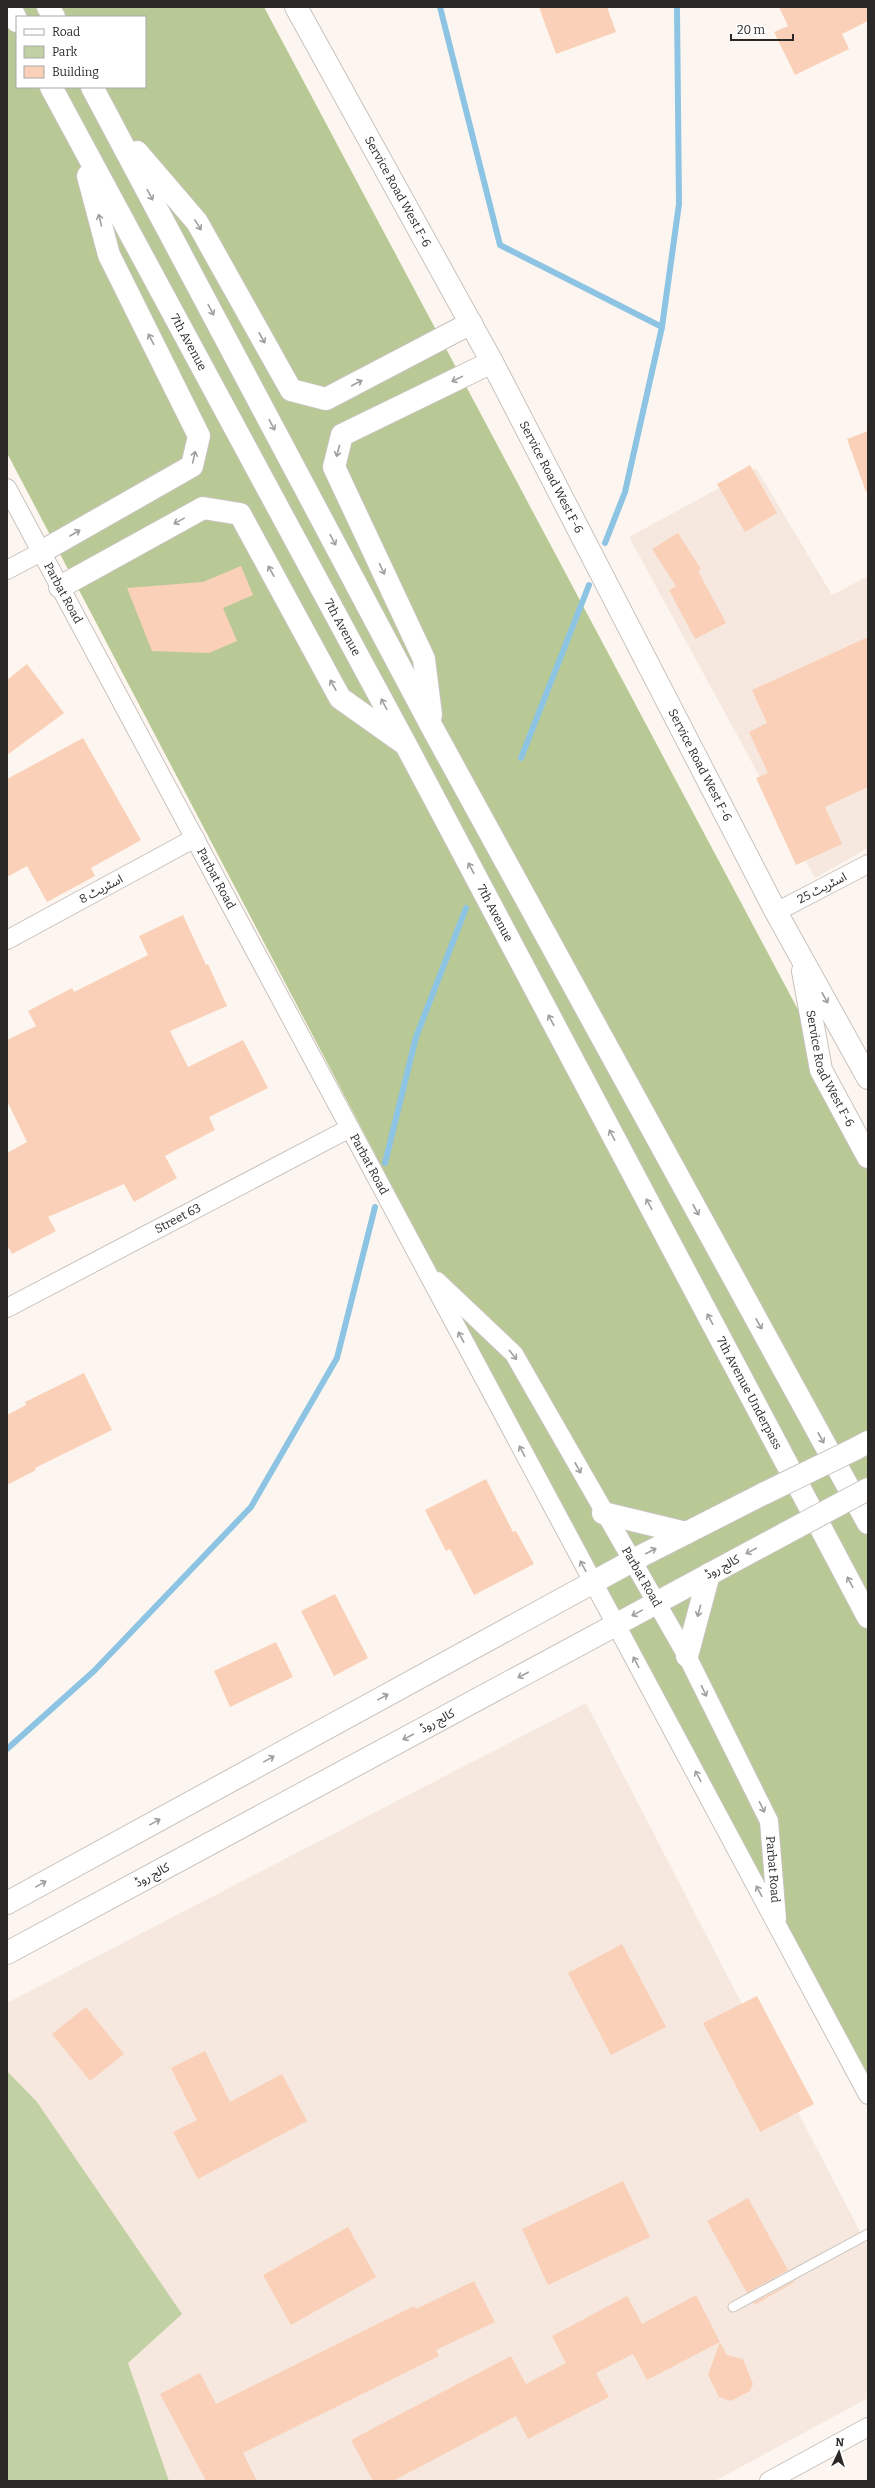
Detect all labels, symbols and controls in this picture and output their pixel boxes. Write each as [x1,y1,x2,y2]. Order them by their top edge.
legend [16,16,146,88]
scale bar [731,16,793,42]
text: 20 m [737,23,766,37]
text: Road [52,25,80,39]
text: Park [52,45,78,59]
text: Building [52,65,99,79]
street label: Service Road West F-6 [362,134,434,249]
one-way arrow [147,189,154,201]
one-way arrow [95,214,103,227]
one-way arrow [195,219,203,231]
one-way arrow [208,304,215,316]
street label: 7th Avenue [168,311,210,373]
one-way arrow [259,332,267,344]
one-way arrow [146,333,154,345]
one-way arrow [451,376,463,383]
one-way arrow [351,379,363,386]
one-way arrow [269,419,276,431]
street label: Service Road West F-6 [517,419,586,535]
one-way arrow [334,444,341,457]
one-way arrow [191,451,199,464]
one-way arrow [173,518,185,526]
one-way arrow [69,528,81,536]
one-way arrow [330,534,337,546]
street label: Parbat Road [41,560,85,626]
one-way arrow [379,563,386,575]
one-way arrow [267,565,274,577]
street label: 7th Avenue [322,597,364,658]
one-way arrow [329,679,337,691]
one-way arrow [379,698,387,710]
street label: Service Road West F-6 [665,707,735,823]
street label: Parbat Road [194,846,238,911]
one-way arrow [467,862,474,874]
street label: اسٹریٹ 25 [795,870,849,906]
street label: اسٹریٹ 8 [77,872,125,906]
street label: 7th Avenue [474,882,516,944]
one-way arrow [821,992,829,1004]
street label: Service Road West F-6 [803,1009,857,1129]
one-way arrow [547,1014,555,1026]
one-way arrow [608,1129,615,1141]
street label: Parbat Road [347,1131,391,1197]
one-way arrow [645,1198,652,1210]
street label: Street 63 [152,1200,203,1236]
one-way arrow [693,1203,701,1215]
one-way arrow [706,1313,713,1325]
one-way arrow [755,1317,763,1329]
one-way arrow [457,1331,464,1343]
street label: 7th Avenue Underpass [714,1334,785,1452]
one-way arrow [509,1349,518,1360]
one-way arrow [818,1431,826,1443]
one-way arrow [518,1446,525,1458]
one-way arrow [574,1461,582,1473]
street label: Parbat Road [619,1544,664,1609]
one-way arrow [645,1547,657,1554]
one-way arrow [746,1548,758,1556]
street label: کالج روڈ [702,1551,744,1584]
one-way arrow [579,1560,586,1572]
one-way arrow [845,1576,853,1588]
one-way arrow [695,1605,702,1618]
one-way arrow [631,1609,643,1617]
one-way arrow [632,1656,640,1668]
one-way arrow [517,1672,529,1679]
one-way arrow [701,1685,708,1697]
one-way arrow [377,1693,389,1700]
street label: کالج روڈ [417,1705,459,1738]
one-way arrow [402,1733,414,1741]
one-way arrow [263,1755,275,1763]
one-way arrow [693,1770,701,1782]
one-way arrow [759,1801,766,1813]
one-way arrow [149,1817,161,1825]
street label: Parbat Road [763,1835,783,1903]
street label: کالج روڈ [132,1859,174,1892]
one-way arrow [35,1880,47,1887]
one-way arrow [755,1885,762,1897]
north arrow [819,2432,859,2472]
text: N [835,2436,845,2449]

